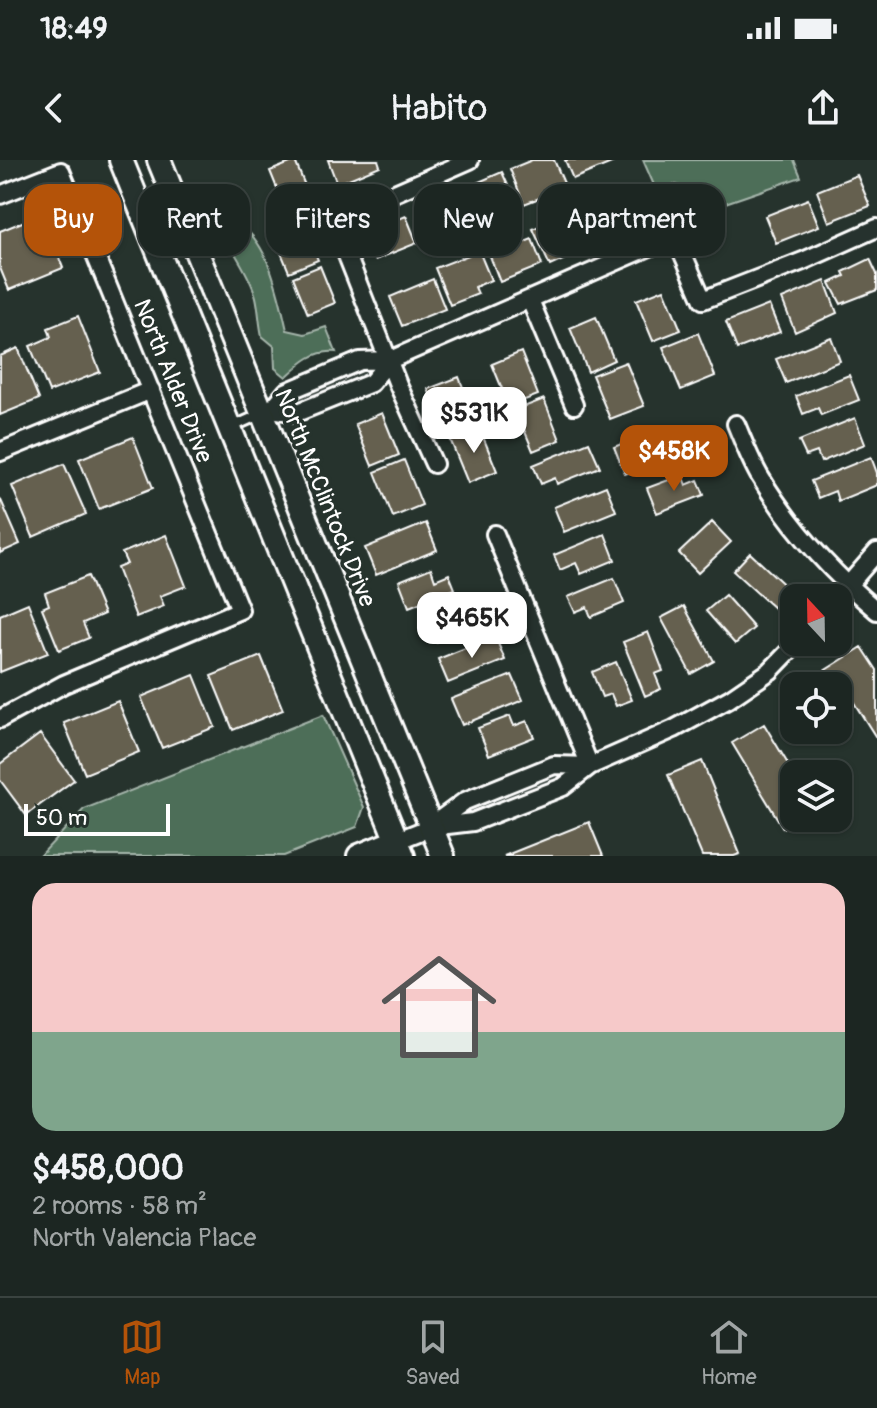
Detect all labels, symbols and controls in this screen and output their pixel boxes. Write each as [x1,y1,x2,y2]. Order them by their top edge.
text: 18:49 [40,10,108,47]
icon: back [32,86,76,130]
text: Habito [390,86,487,131]
icon: share [801,86,845,130]
chip: Buy [24,184,122,256]
chip: Rent [138,184,250,256]
chip: Filters [266,184,398,256]
chip: New [414,184,522,256]
chip: Apartment [538,184,725,256]
street label: North Alder Drive [127,295,219,467]
street label: North McClintock Drive [268,385,382,611]
pin: $531K [418,387,530,455]
text: $531K [440,397,508,429]
pin: $458K [618,425,730,493]
text: $458K [638,435,710,467]
north arrow [780,584,852,656]
map controls [780,584,852,832]
pin: $465K [416,592,528,660]
text: $465K [435,602,509,634]
button: locate [780,672,852,744]
button: layers [780,760,852,832]
scale bar [24,800,170,836]
text: 50 m [36,804,87,832]
icon: home [367,935,511,1079]
text: $458,000 [32,1147,184,1190]
text: 2 rooms · 58 m² [32,1190,207,1222]
text: North Valencia Place [32,1222,256,1254]
tab: Map [120,1315,164,1391]
tab: Saved [405,1315,460,1391]
tab: Home [701,1315,756,1391]

